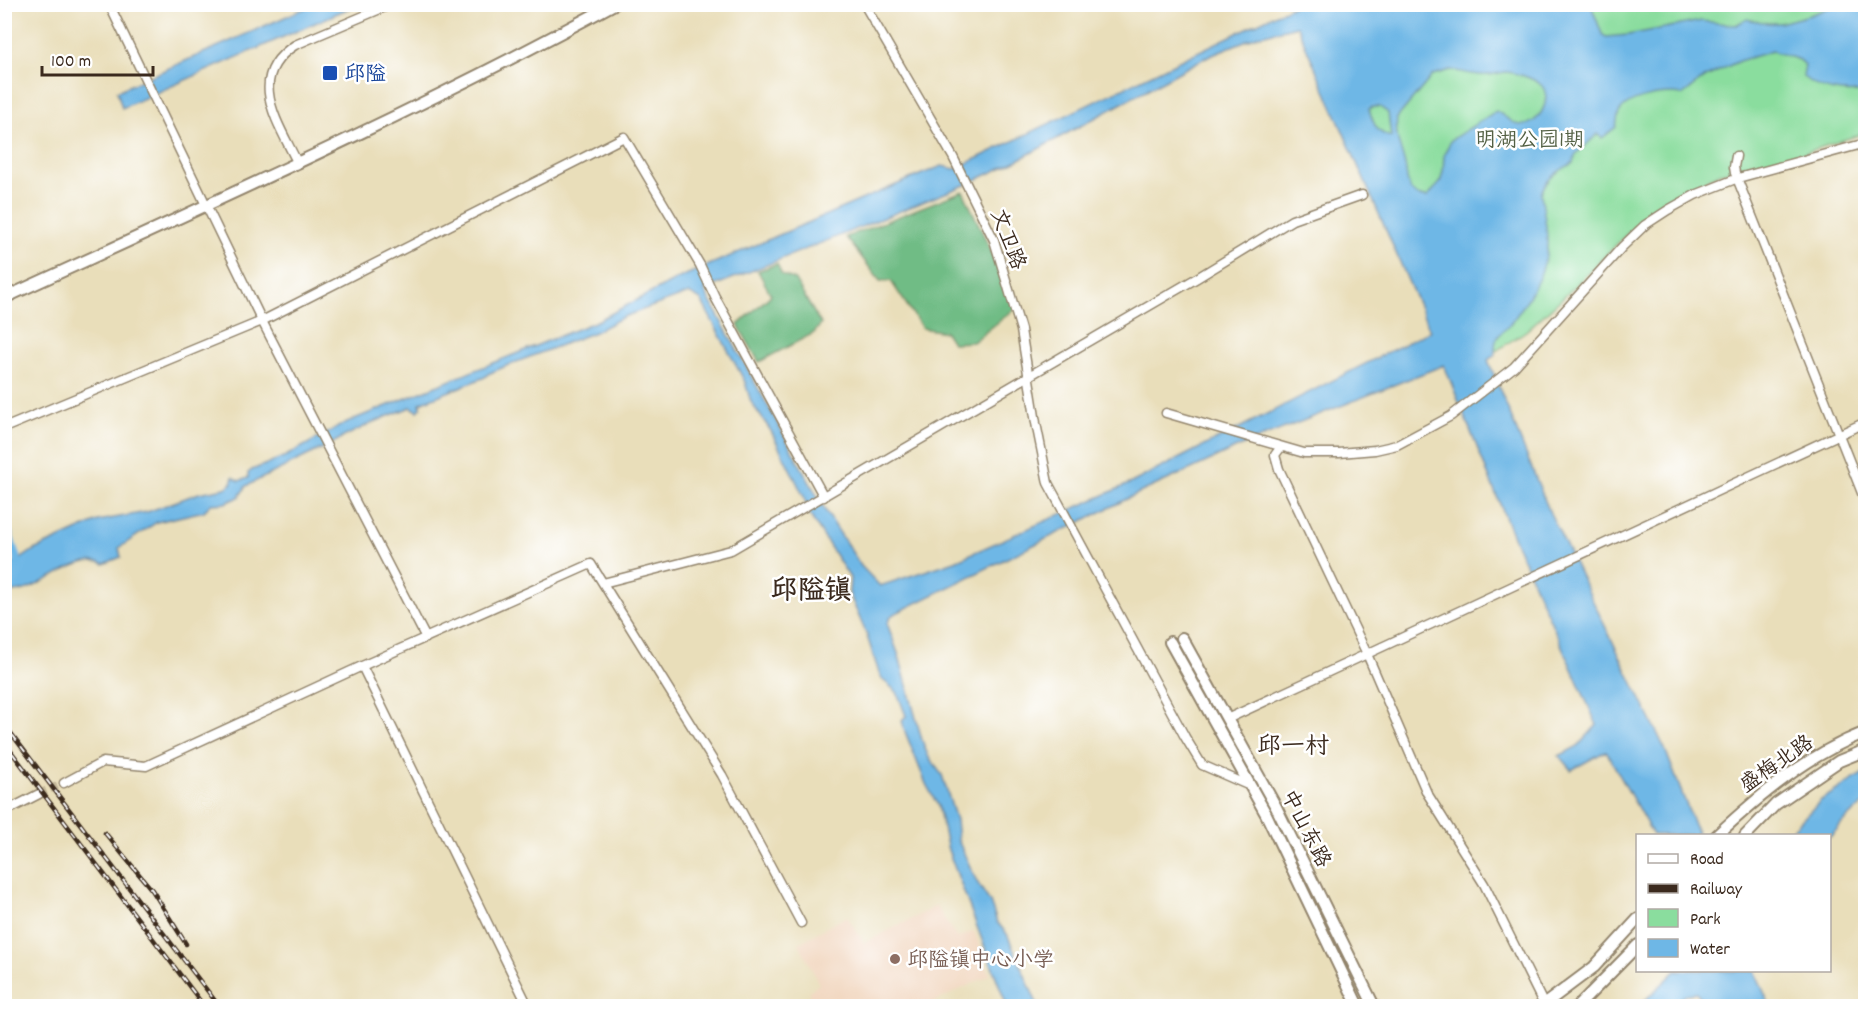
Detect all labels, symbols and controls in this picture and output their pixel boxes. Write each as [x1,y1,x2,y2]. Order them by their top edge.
scale bar [42,39,153,77]
text: 100 m [51,50,91,75]
place label: 邱隘 [344,61,386,91]
marker: 邱隘 [321,64,339,82]
park label: 明湖公园1期 [1475,127,1585,157]
street label: 文卫路 [981,205,1031,275]
district label: 邱隘镇 [771,573,852,612]
street label: 盛梅北路 [1735,729,1821,802]
district label: 邱一村 [1257,731,1329,765]
street label: 中山东路 [1272,785,1337,874]
legend [1636,834,1831,972]
text: Road [1690,848,1724,873]
text: Railway [1690,878,1743,903]
text: Park [1690,908,1721,933]
text: Water [1690,938,1730,963]
place label: 邱隘镇中心小学 [907,947,1054,977]
marker: 邱隘镇中心小学 [888,952,902,966]

